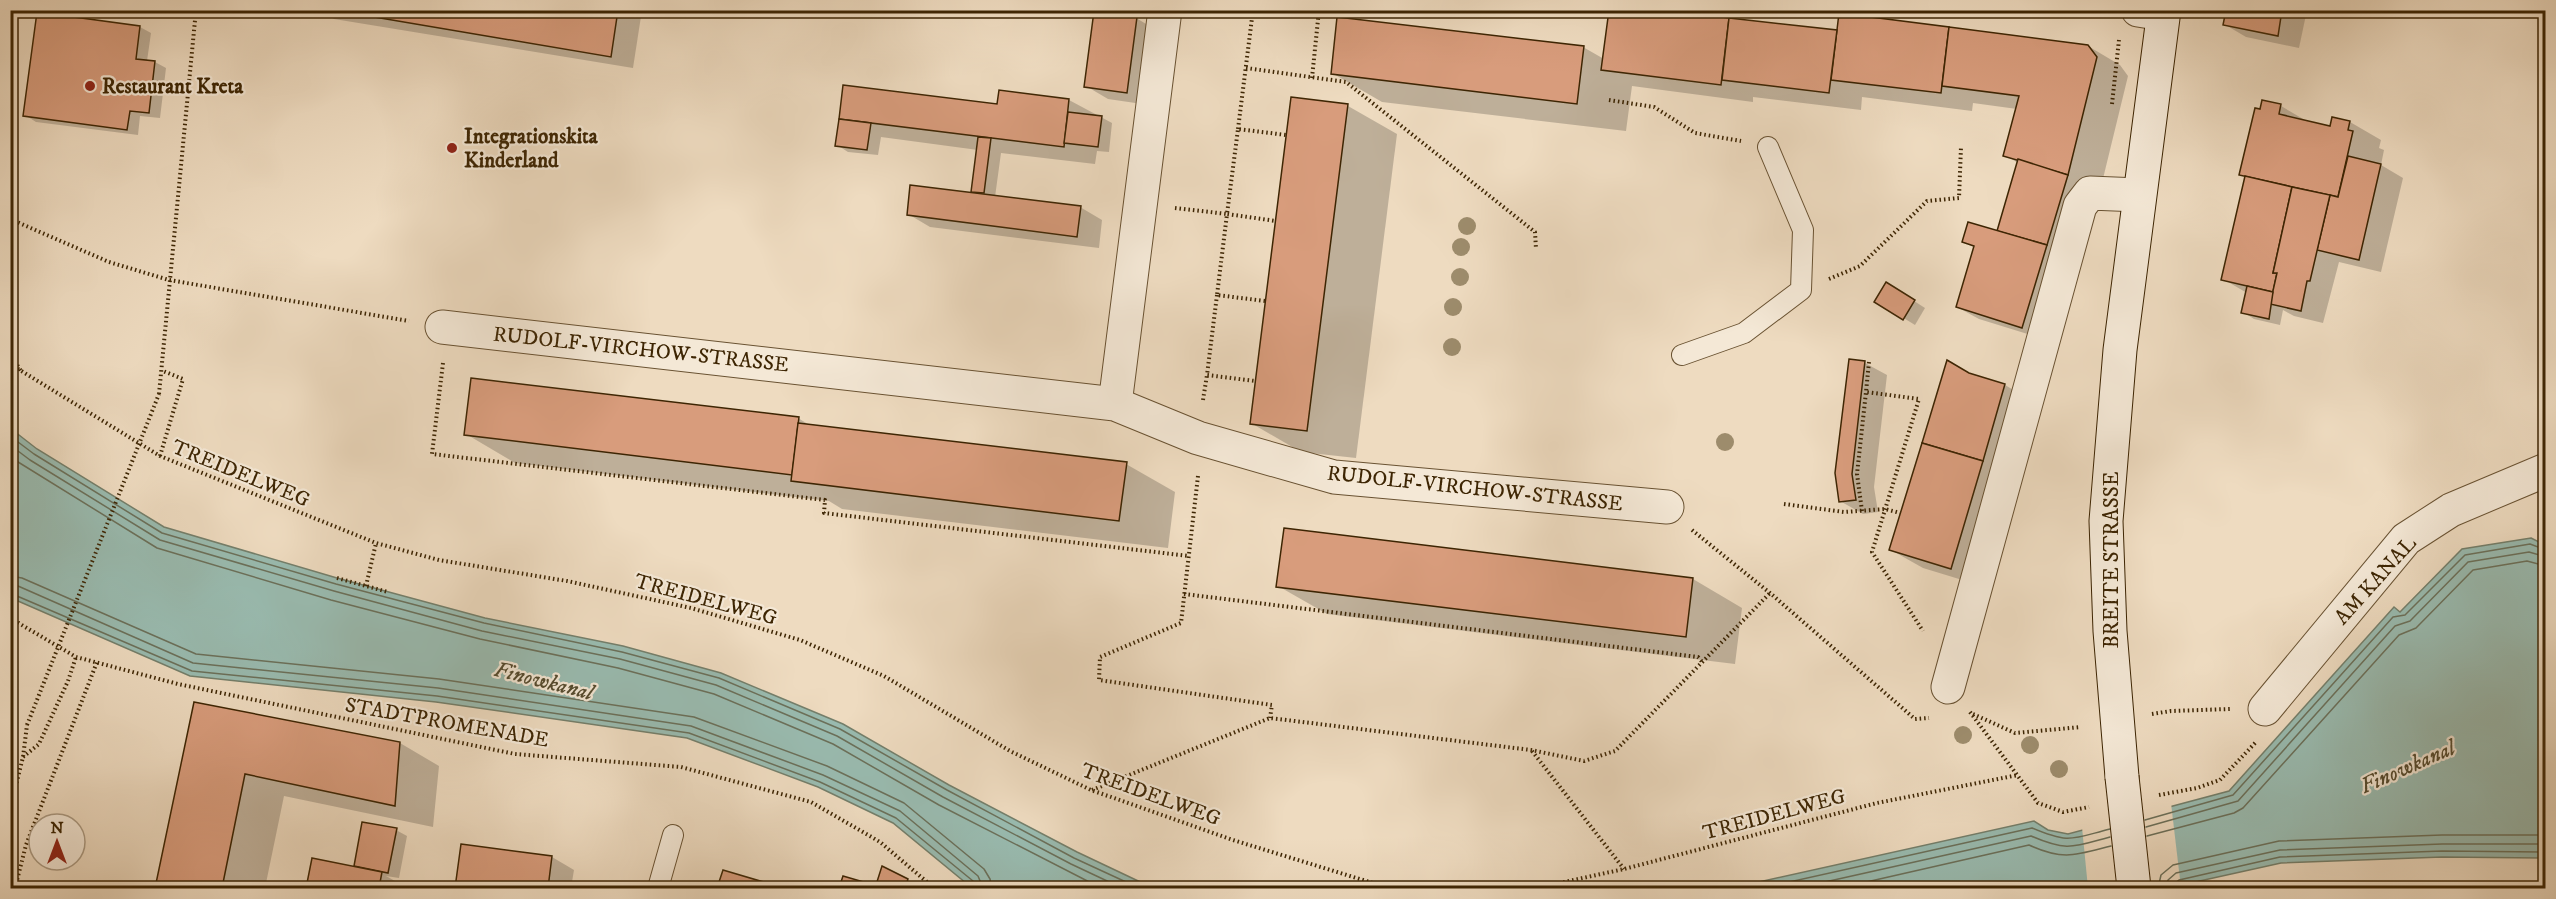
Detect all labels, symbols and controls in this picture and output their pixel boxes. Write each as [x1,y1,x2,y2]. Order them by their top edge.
place label: Restaurant Kreta [102,74,244,100]
marker: Restaurant Kreta [83,79,97,93]
place label: Integrationskita Kinderland [464,124,599,174]
marker: Integrationskita Kinderland [445,141,459,155]
street label: RUDOLF-VIRCHOW-STRASSE [492,322,790,378]
street label: TREIDELWEG [168,434,314,514]
street label: RUDOLF-VIRCHOW-STRASSE [1326,461,1624,517]
street label: BREITE STRASSE [2099,471,2125,649]
street label: AM KANAL [2329,531,2422,630]
street label: TREIDELWEG [632,568,780,632]
water label: Finowkanal [491,656,598,707]
street label: STADTPROMENADE [343,692,551,754]
water label: Finowkanal [2356,734,2461,800]
street label: TREIDELWEG [1077,758,1224,832]
street label: TREIDELWEG [1700,783,1849,846]
north arrow [27,812,87,872]
text: N [50,818,64,838]

